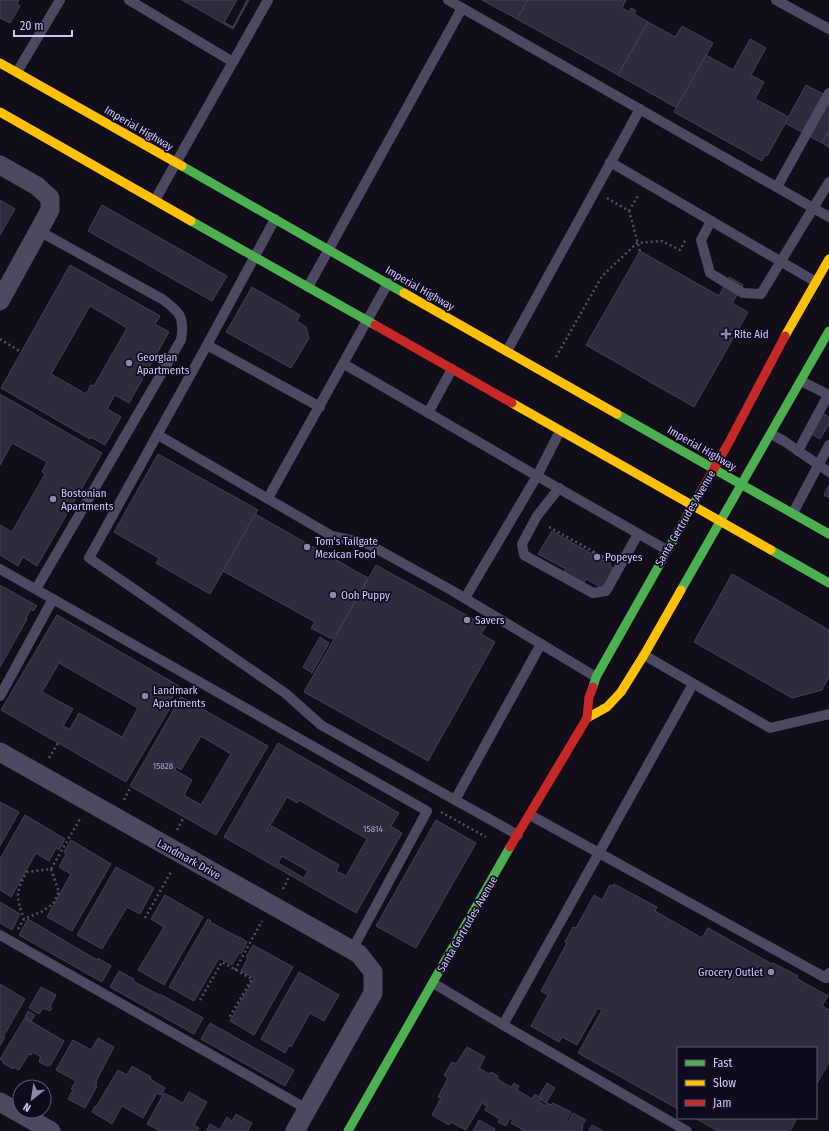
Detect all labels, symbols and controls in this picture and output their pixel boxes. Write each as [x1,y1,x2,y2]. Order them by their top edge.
scale bar [14,12,72,38]
text: 20 m [20,19,44,33]
street label: Imperial Highway [102,103,176,154]
street label: Imperial Highway [383,263,457,314]
place label: Rite Aid [734,328,769,341]
marker: Rite Aid [721,329,731,339]
place label: Georgian Apartments [137,351,190,377]
marker: Georgian Apartments [124,358,134,368]
street label: Imperial Highway [665,423,739,474]
street label: Santa Gertrudes Avenue [653,468,718,569]
place label: Bostonian Apartments [61,487,114,513]
marker: Bostonian Apartments [48,494,58,504]
place label: Tom's Tailgate Mexican Food [315,535,378,561]
marker: Tom's Tailgate Mexican Food [302,542,312,552]
place label: Popeyes [605,551,643,564]
marker: Popeyes [592,552,602,562]
place label: Ooh Puppy [341,589,390,602]
marker: Ooh Puppy [328,590,338,600]
place label: Savers [475,614,505,627]
marker: Savers [462,615,472,625]
place label: Landmark Apartments [153,684,206,710]
marker: Landmark Apartments [140,691,150,701]
house number: 15828 [153,761,174,771]
house number: 15814 [363,824,384,834]
street label: Landmark Drive [155,837,223,882]
street label: Santa Gertrudes Avenue [435,874,500,975]
place label: Grocery Outlet [698,966,763,979]
marker: Grocery Outlet [766,967,776,977]
legend [677,1047,817,1119]
text: Fast [713,1056,732,1070]
text: Slow [713,1076,736,1090]
north arrow [12,1079,52,1119]
text: Jam [713,1096,731,1110]
text: N [21,1100,33,1115]

